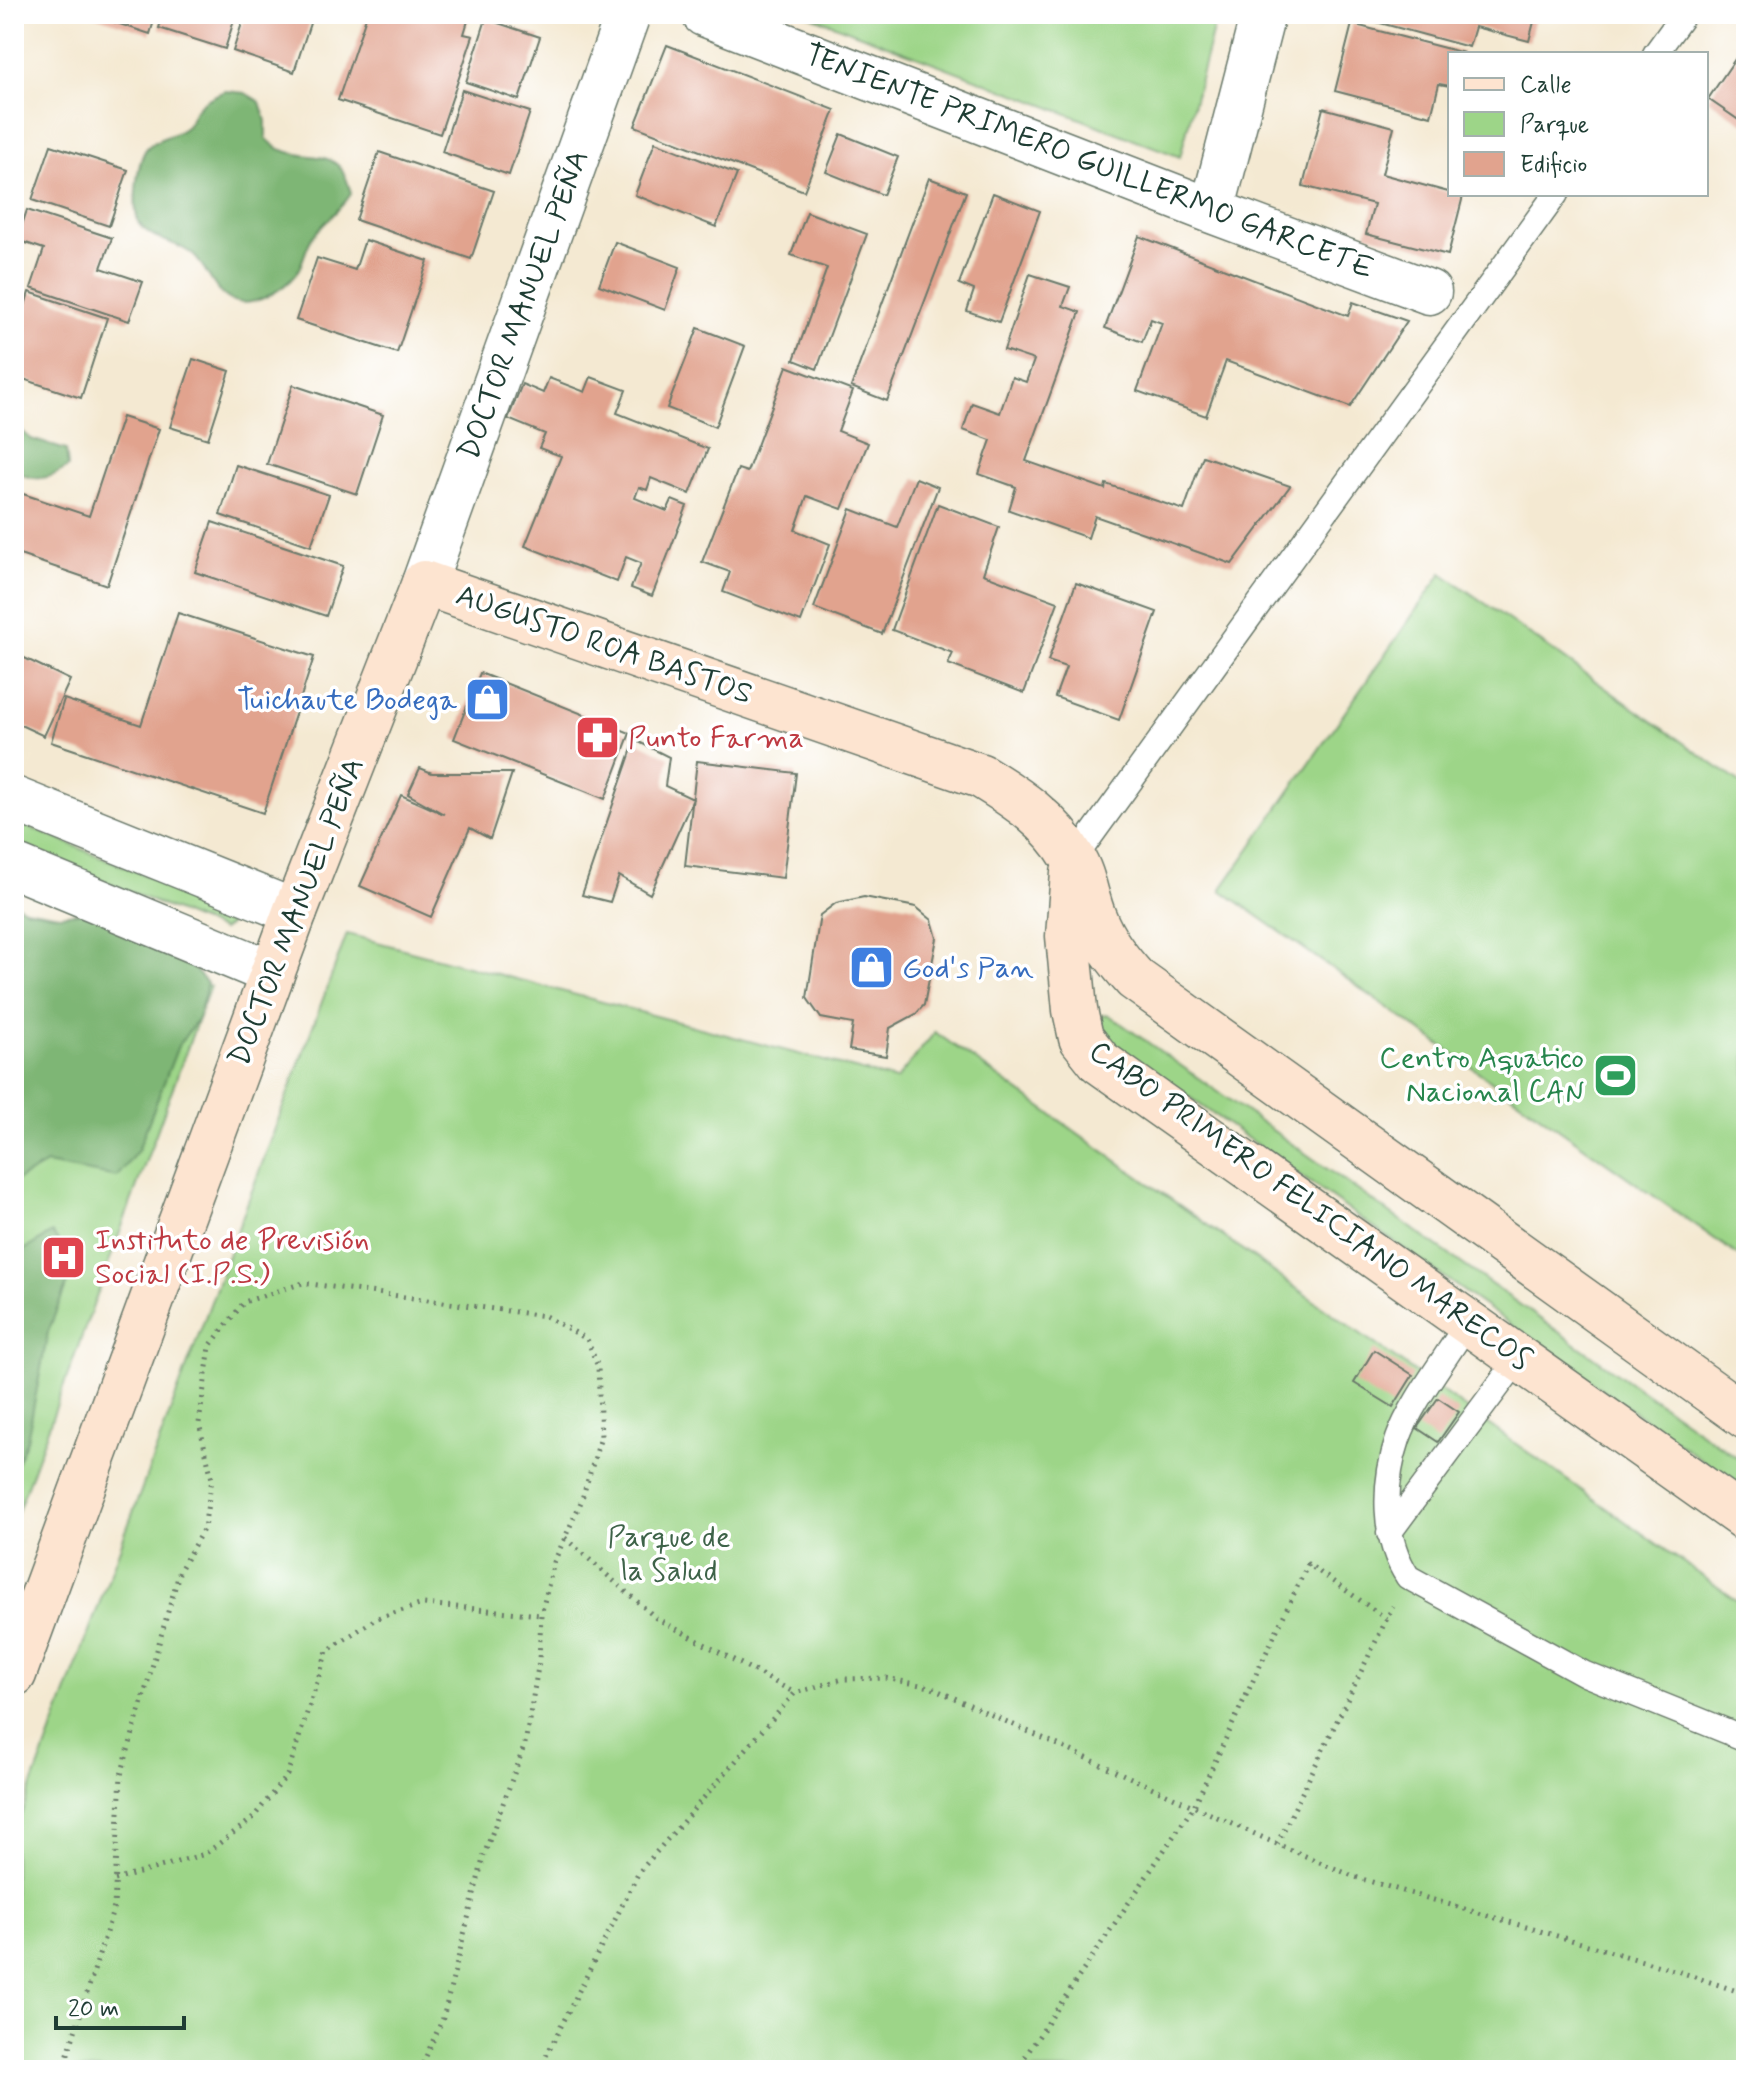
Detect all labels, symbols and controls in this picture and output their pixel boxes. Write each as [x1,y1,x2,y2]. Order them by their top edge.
street label: TENIENTE PRIMERO GUILLERMO GARCETE [799,35,1379,289]
legend [1448,52,1708,196]
text: Calle [1520,70,1572,101]
text: Parque [1520,110,1589,141]
street label: DOCTOR MANUEL PEÑA [450,145,598,465]
text: Edificio [1520,150,1587,181]
street label: AUGUSTO ROA BASTOS [451,576,757,714]
shop icon: Tuichaute Bodega [464,676,512,724]
place label: Tuichaute Bodega [237,681,458,720]
pharmacy icon: Punto Farma [573,714,621,762]
place label: Punto Farma [628,719,804,758]
street label: DOCTOR MANUEL PEÑA [220,752,374,1072]
shop icon: God's Pan [847,944,895,992]
place label: God's Pan [902,949,1034,988]
street label: CABO PRIMERO FELICIANO MARECOS [1081,1032,1539,1380]
place label: Centro Aquatico Nacional CAN [1379,1039,1584,1112]
sports icon: Centro Aquatico Nacional CAN [1591,1051,1639,1099]
place label: Instituto de Previsión Social (I.P.S.) [95,1221,369,1294]
hospital icon: Instituto de Previsión Social (I.P.S.) [40,1233,88,1281]
park label: Parque de la Salud [608,1518,731,1591]
scale bar [56,1980,184,2030]
text: 20 m [68,1994,119,2025]

